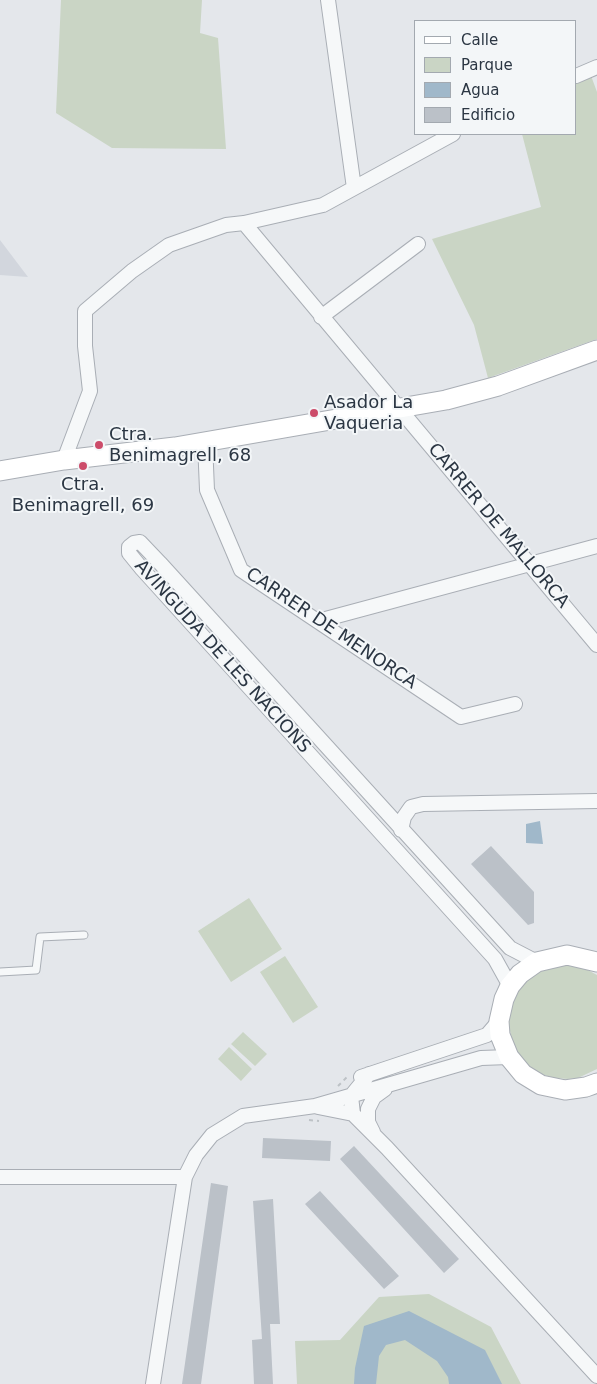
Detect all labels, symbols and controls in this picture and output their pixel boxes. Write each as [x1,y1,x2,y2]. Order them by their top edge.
legend [414,20,577,135]
text: Calle [461,31,498,49]
text: Parque [461,56,513,74]
text: Agua [461,81,499,99]
text: Edificio [461,106,515,124]
place label: Asador La Vaqueria [324,392,413,434]
marker: Asador La Vaqueria [308,407,320,419]
place label: Ctra. Benimagrell, 68 [109,424,251,466]
marker: Ctra. Benimagrell, 68 [93,439,105,451]
street label: CARRER DE MALLORCA [423,439,573,613]
marker: Ctra. Benimagrell, 69 [77,460,89,472]
place label: Ctra. Benimagrell, 69 [12,474,154,516]
street label: AVINGUDA DE LES NACIONS [129,556,315,758]
street label: CARRER DE MENORCA [241,564,421,694]

